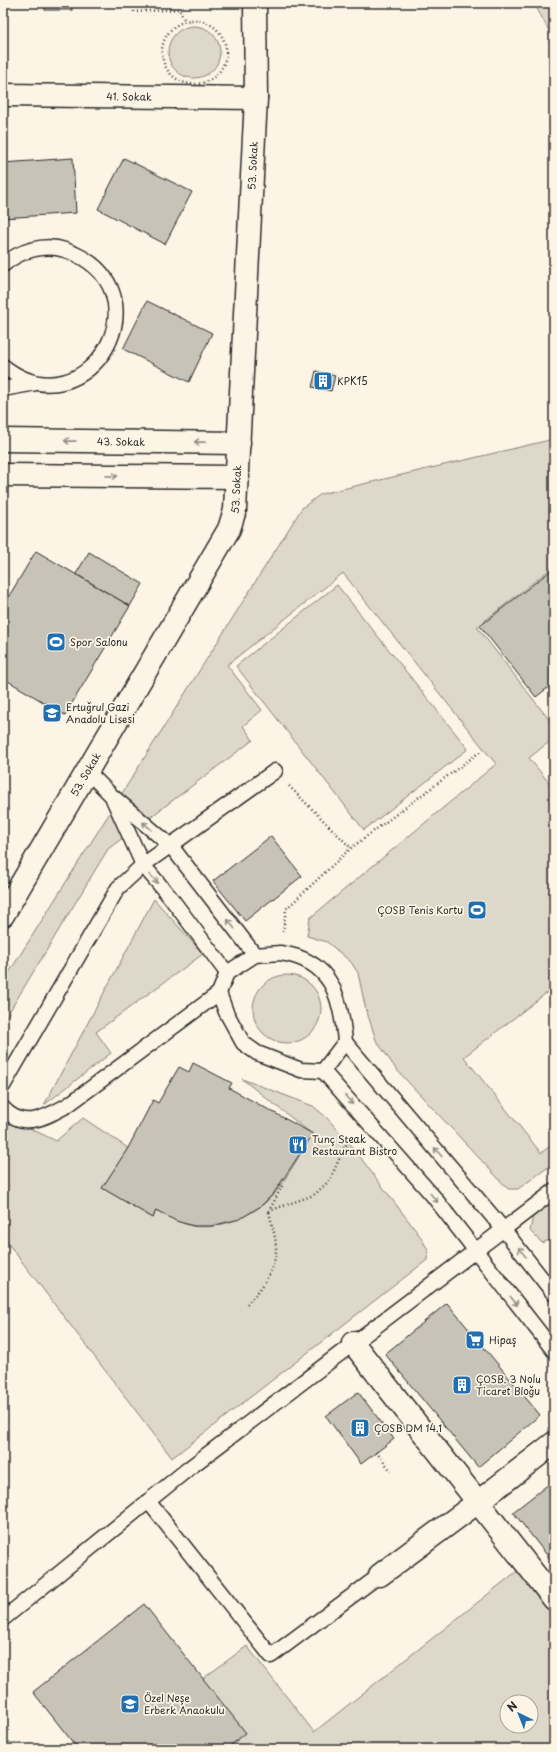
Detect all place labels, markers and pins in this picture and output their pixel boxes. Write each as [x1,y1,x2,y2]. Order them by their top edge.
building icon: KPK15 [312,370,334,392]
place label: KPK15 [337,373,368,388]
sports icon: Spor Salonu [45,631,67,653]
place label: Spor Salonu [70,634,128,649]
place label: Ertuğrul Gazi Anadolu Lisesi [66,699,135,726]
school or university icon: Ertuğrul Gazi Anadolu Lisesi [41,702,63,724]
sports icon: ÇOSB Tenis Kortu [466,899,488,921]
place label: ÇOSB Tenis Kortu [377,902,463,917]
place label: Tunç Steak Restaurant Bistro [312,1131,397,1158]
restaurant icon: Tunç Steak Restaurant Bistro [287,1134,309,1156]
supermarket icon: Hipaş [464,1329,486,1351]
place label: Hipaş [489,1332,517,1347]
place label: ÇOSB. 3 Nolu Ticaret Bloğu [476,1371,541,1398]
building icon: ÇOSB. 3 Nolu Ticaret Bloğu [451,1374,473,1396]
building icon: ÇOSB DM 14.1 [349,1417,371,1439]
place label: ÇOSB DM 14.1 [374,1420,442,1435]
place label: Özel Neşe Erberk Anaokulu [144,1690,225,1717]
school or university icon: Özel Neşe Erberk Anaokulu [119,1693,141,1715]

